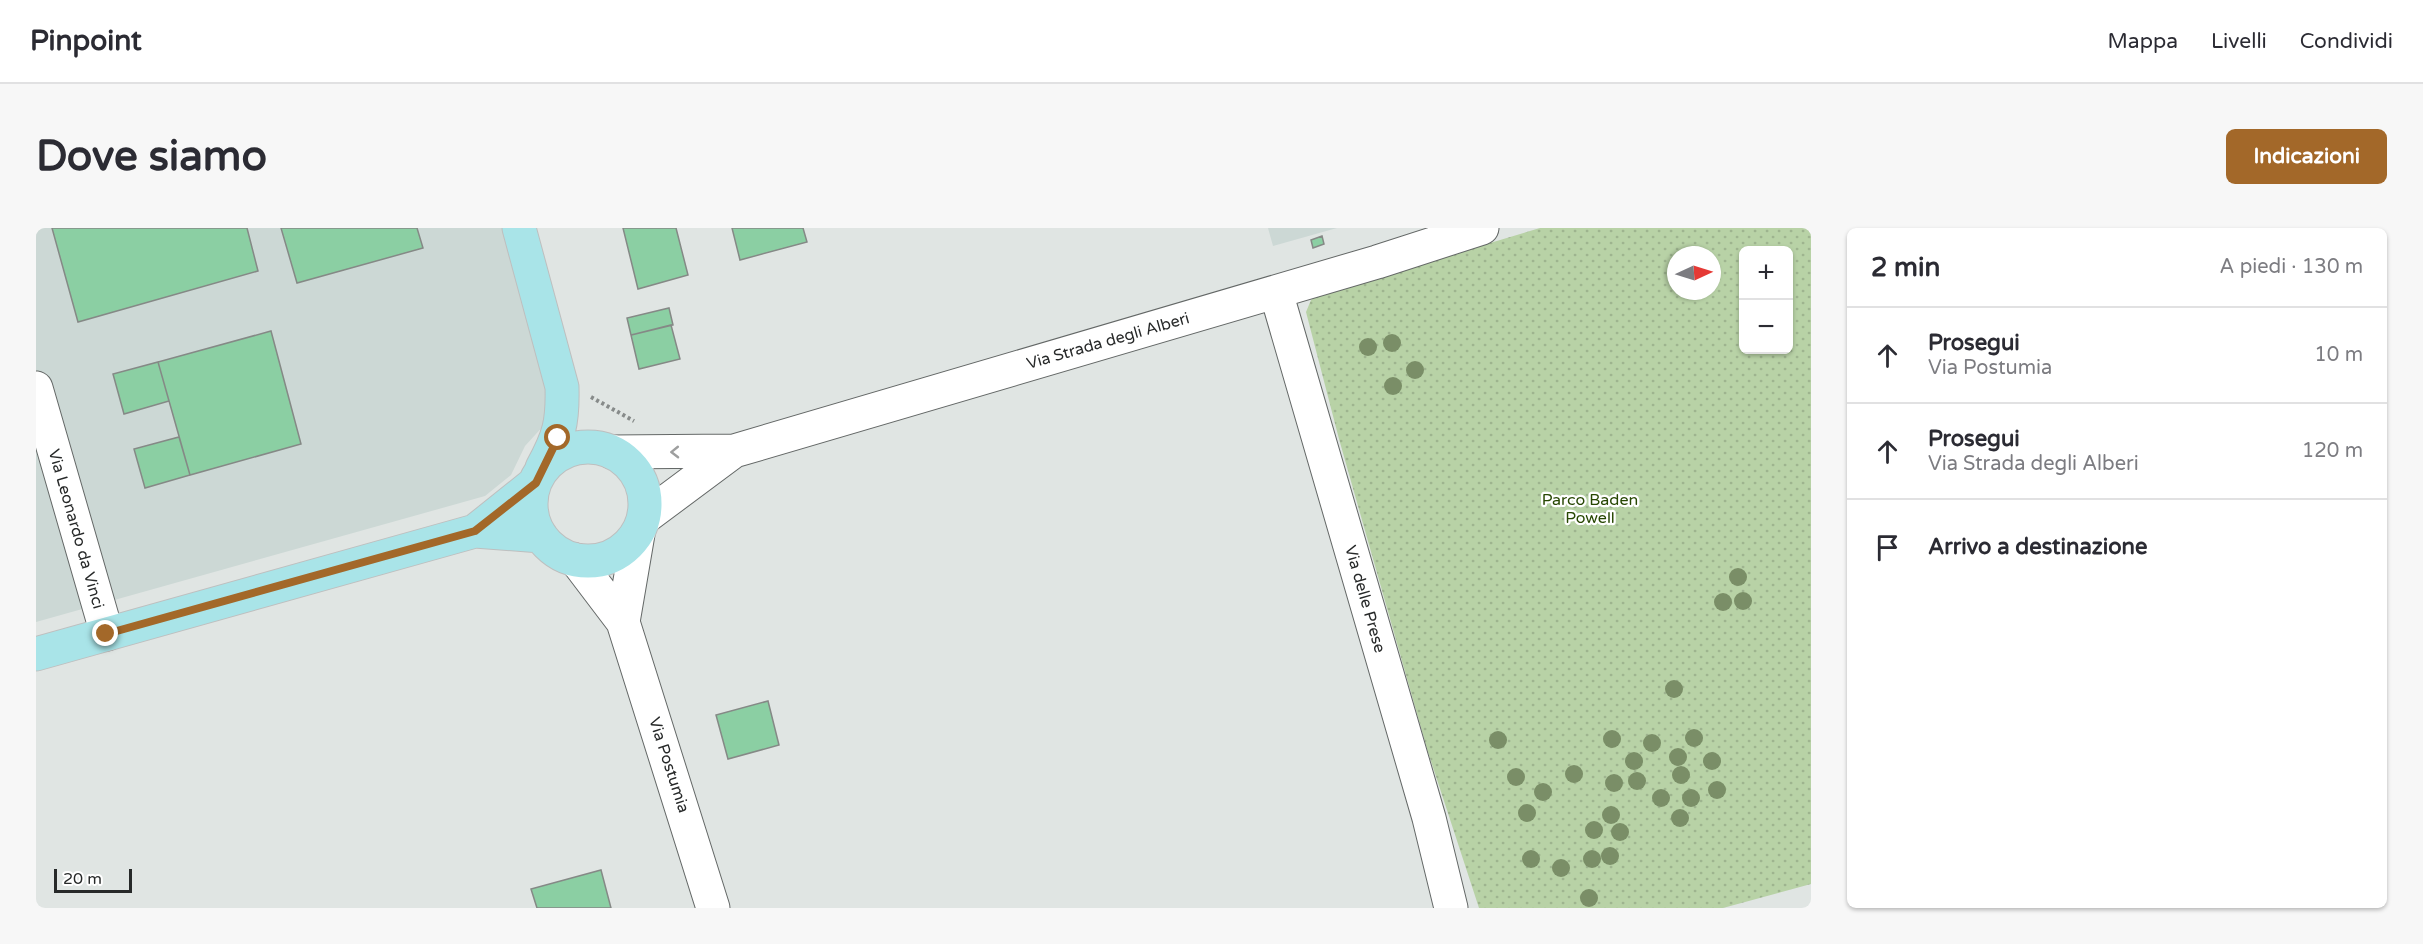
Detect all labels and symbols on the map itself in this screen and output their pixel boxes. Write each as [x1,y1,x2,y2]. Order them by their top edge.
north arrow [1667,246,1721,300]
street label: Via Strada degli Alberi [1024,308,1192,374]
route start [544,424,570,450]
one-way arrow [671,446,680,458]
street label: Via Leonardo da Vinci [44,447,108,611]
park label: Parco Baden Powell [1542,490,1638,528]
street label: Via delle Prese [1340,543,1390,655]
route end [92,620,118,646]
street label: Via Postumia [644,715,694,815]
scale bar [54,866,132,894]

